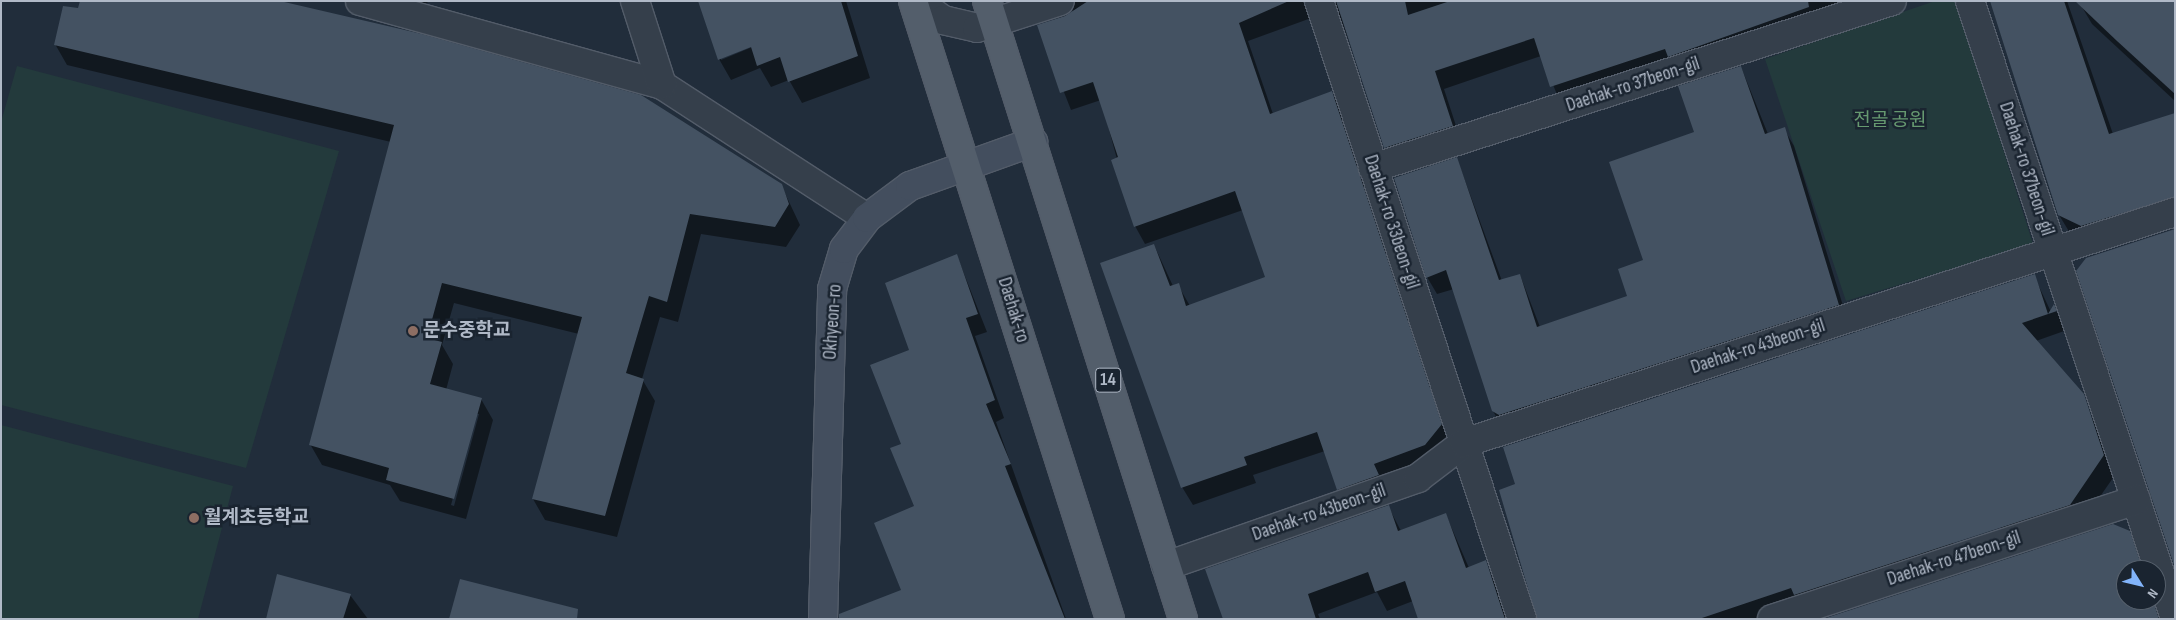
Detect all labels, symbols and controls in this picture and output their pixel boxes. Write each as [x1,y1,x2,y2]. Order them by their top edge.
street label: Daehak-ro 37beon-gil [1563,53,1703,117]
street label: Daehak-ro 37beon-gil [1994,99,2058,239]
park label: 전골 공원 [1854,110,1926,132]
street label: Daehak-ro 33beon-gil [1359,152,1423,292]
street label: Daehak-ro [992,275,1034,345]
street label: Okhyeon-ro [819,284,847,360]
street label: Daehak-ro 43beon-gil [1688,315,1828,379]
place label: 문수중학교 [423,320,510,342]
marker: 문수중학교 [407,325,419,337]
road number: 14 [1094,364,1122,396]
street label: Daehak-ro 43beon-gil [1249,480,1389,546]
place label: 월계초등학교 [204,507,309,529]
marker: 월계초등학교 [188,512,200,524]
street label: Daehak-ro 47beon-gil [1884,527,2024,591]
north arrow [2116,560,2166,610]
text: N [2144,585,2162,602]

